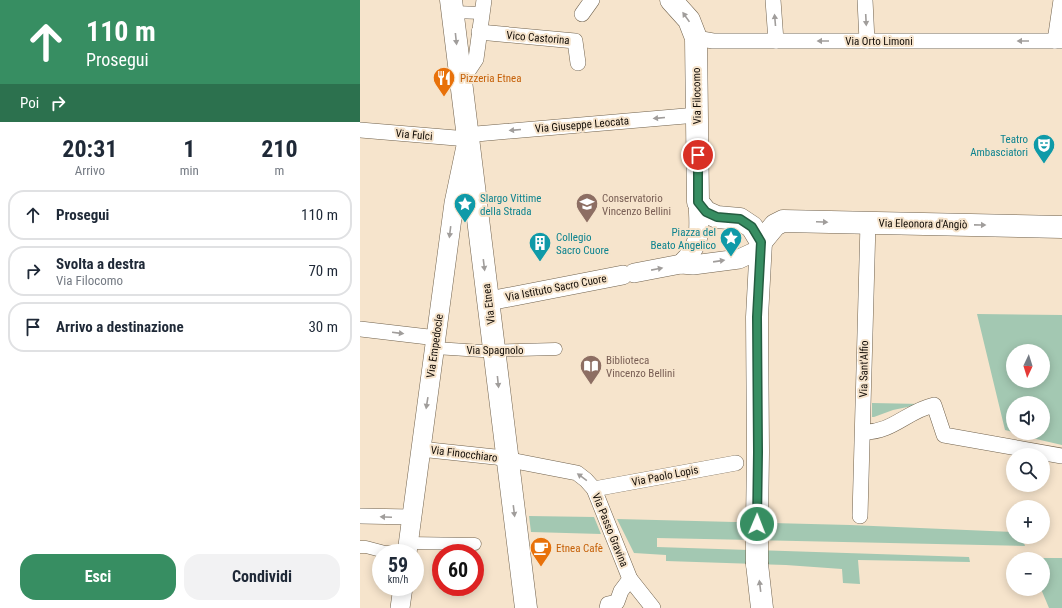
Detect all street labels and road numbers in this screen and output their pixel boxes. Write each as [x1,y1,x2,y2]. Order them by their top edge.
street label: Vico Castorina [506,29,570,47]
street label: Via Orto Limoni [845,35,913,48]
street label: Via Filocomo [690,67,704,124]
street label: Via Giuseppe Leocata [534,114,630,136]
street label: Via Fulci [395,127,433,143]
street label: Via Eleonora d'Angiò [878,217,968,231]
street label: Via Istituto Sacro Cuore [504,272,608,304]
street label: Via Etnea [480,283,498,325]
street label: Via Empedocle [424,313,446,379]
street label: Via Sant'Alfio [857,340,871,398]
street label: Via Spagnolo [466,344,524,357]
street label: Via Finocchiaro [430,443,499,465]
street label: Via Paolo Lopis [631,463,699,489]
street label: Via Passo Gravina [589,491,631,569]

